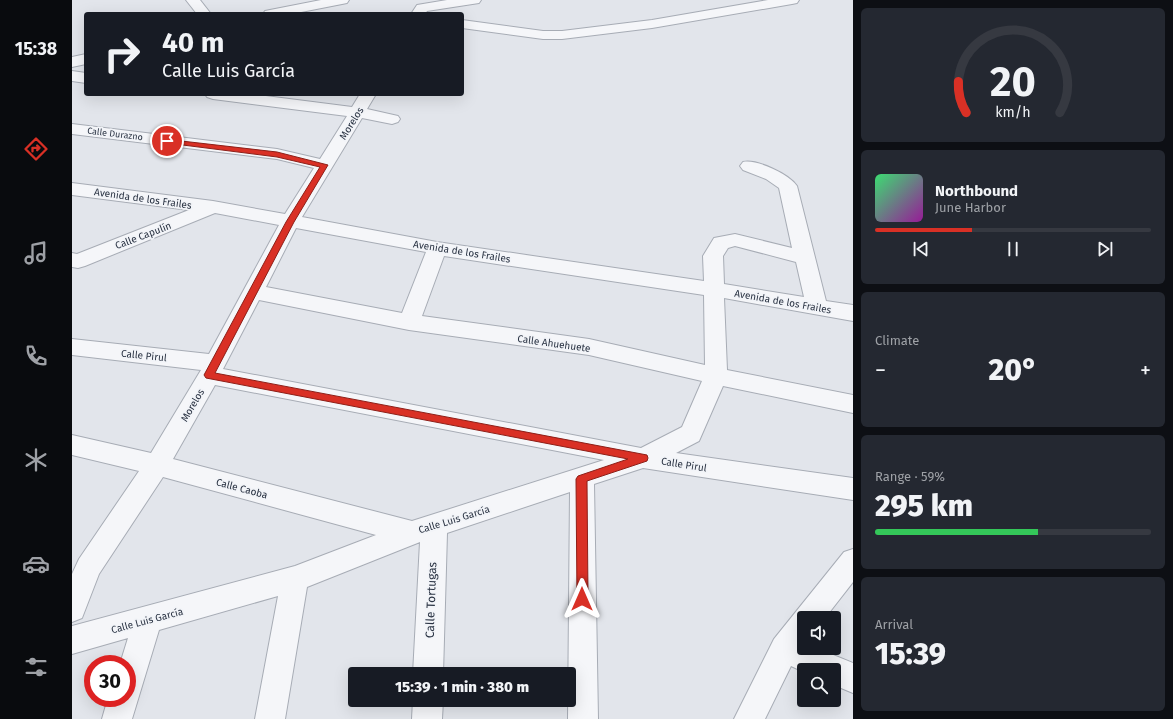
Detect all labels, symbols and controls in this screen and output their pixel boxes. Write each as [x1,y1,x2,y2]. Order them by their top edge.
text: 40 m [162,26,225,59]
icon: right [96,28,148,80]
text: 15:38 [15,38,57,60]
text: 20 [990,57,1036,107]
text: Calle Luis García [162,60,295,82]
text: km/h [995,104,1031,121]
street label: Morelos [337,105,367,142]
pin [150,124,184,158]
street label: Calle Durazno [87,126,143,142]
icon: arrive [156,130,178,152]
icon: directions [22,135,50,163]
text: Northbound [935,182,1018,200]
street label: Avenida de los Frailes [93,186,193,212]
text: June Harbor [935,200,1006,215]
street label: Calle Capulín [113,219,173,252]
street label: Avenida de los Frailes [412,238,512,266]
icon: previous [910,238,932,260]
icon: pause [1002,238,1024,260]
icon: next [1094,238,1116,260]
icon: music [22,239,50,267]
street label: Avenida de los Frailes [733,288,833,316]
street label: Calle Ahuehuete [517,333,591,355]
text: Climate [875,333,919,348]
icon: phone [22,342,50,370]
street label: Calle Pirul [120,348,167,364]
text: 20° [988,352,1038,388]
text: − [875,357,886,384]
text: + [1140,357,1151,384]
street label: Morelos [179,387,207,424]
icon: climate [22,446,50,474]
street label: Calle Pirul [660,455,708,475]
text: Range · 59% [875,469,945,484]
street label: Calle Caoba [215,476,269,502]
text: 295 km [875,488,973,524]
street label: Calle Luis García [417,502,491,536]
icon: car [22,550,50,578]
street label: Calle Tortugas [423,561,439,638]
position arrow [561,578,603,620]
street label: Calle Luis García [110,605,184,636]
map controls [797,611,841,707]
button: sound [797,611,841,655]
text: Arrival [875,617,913,632]
text: 15:39 [875,636,946,672]
icon: filters [22,653,50,681]
speed limit sign: 30 [84,655,136,707]
button: search [797,663,841,707]
text: 15:39 · 1 min · 380 m [395,678,529,696]

